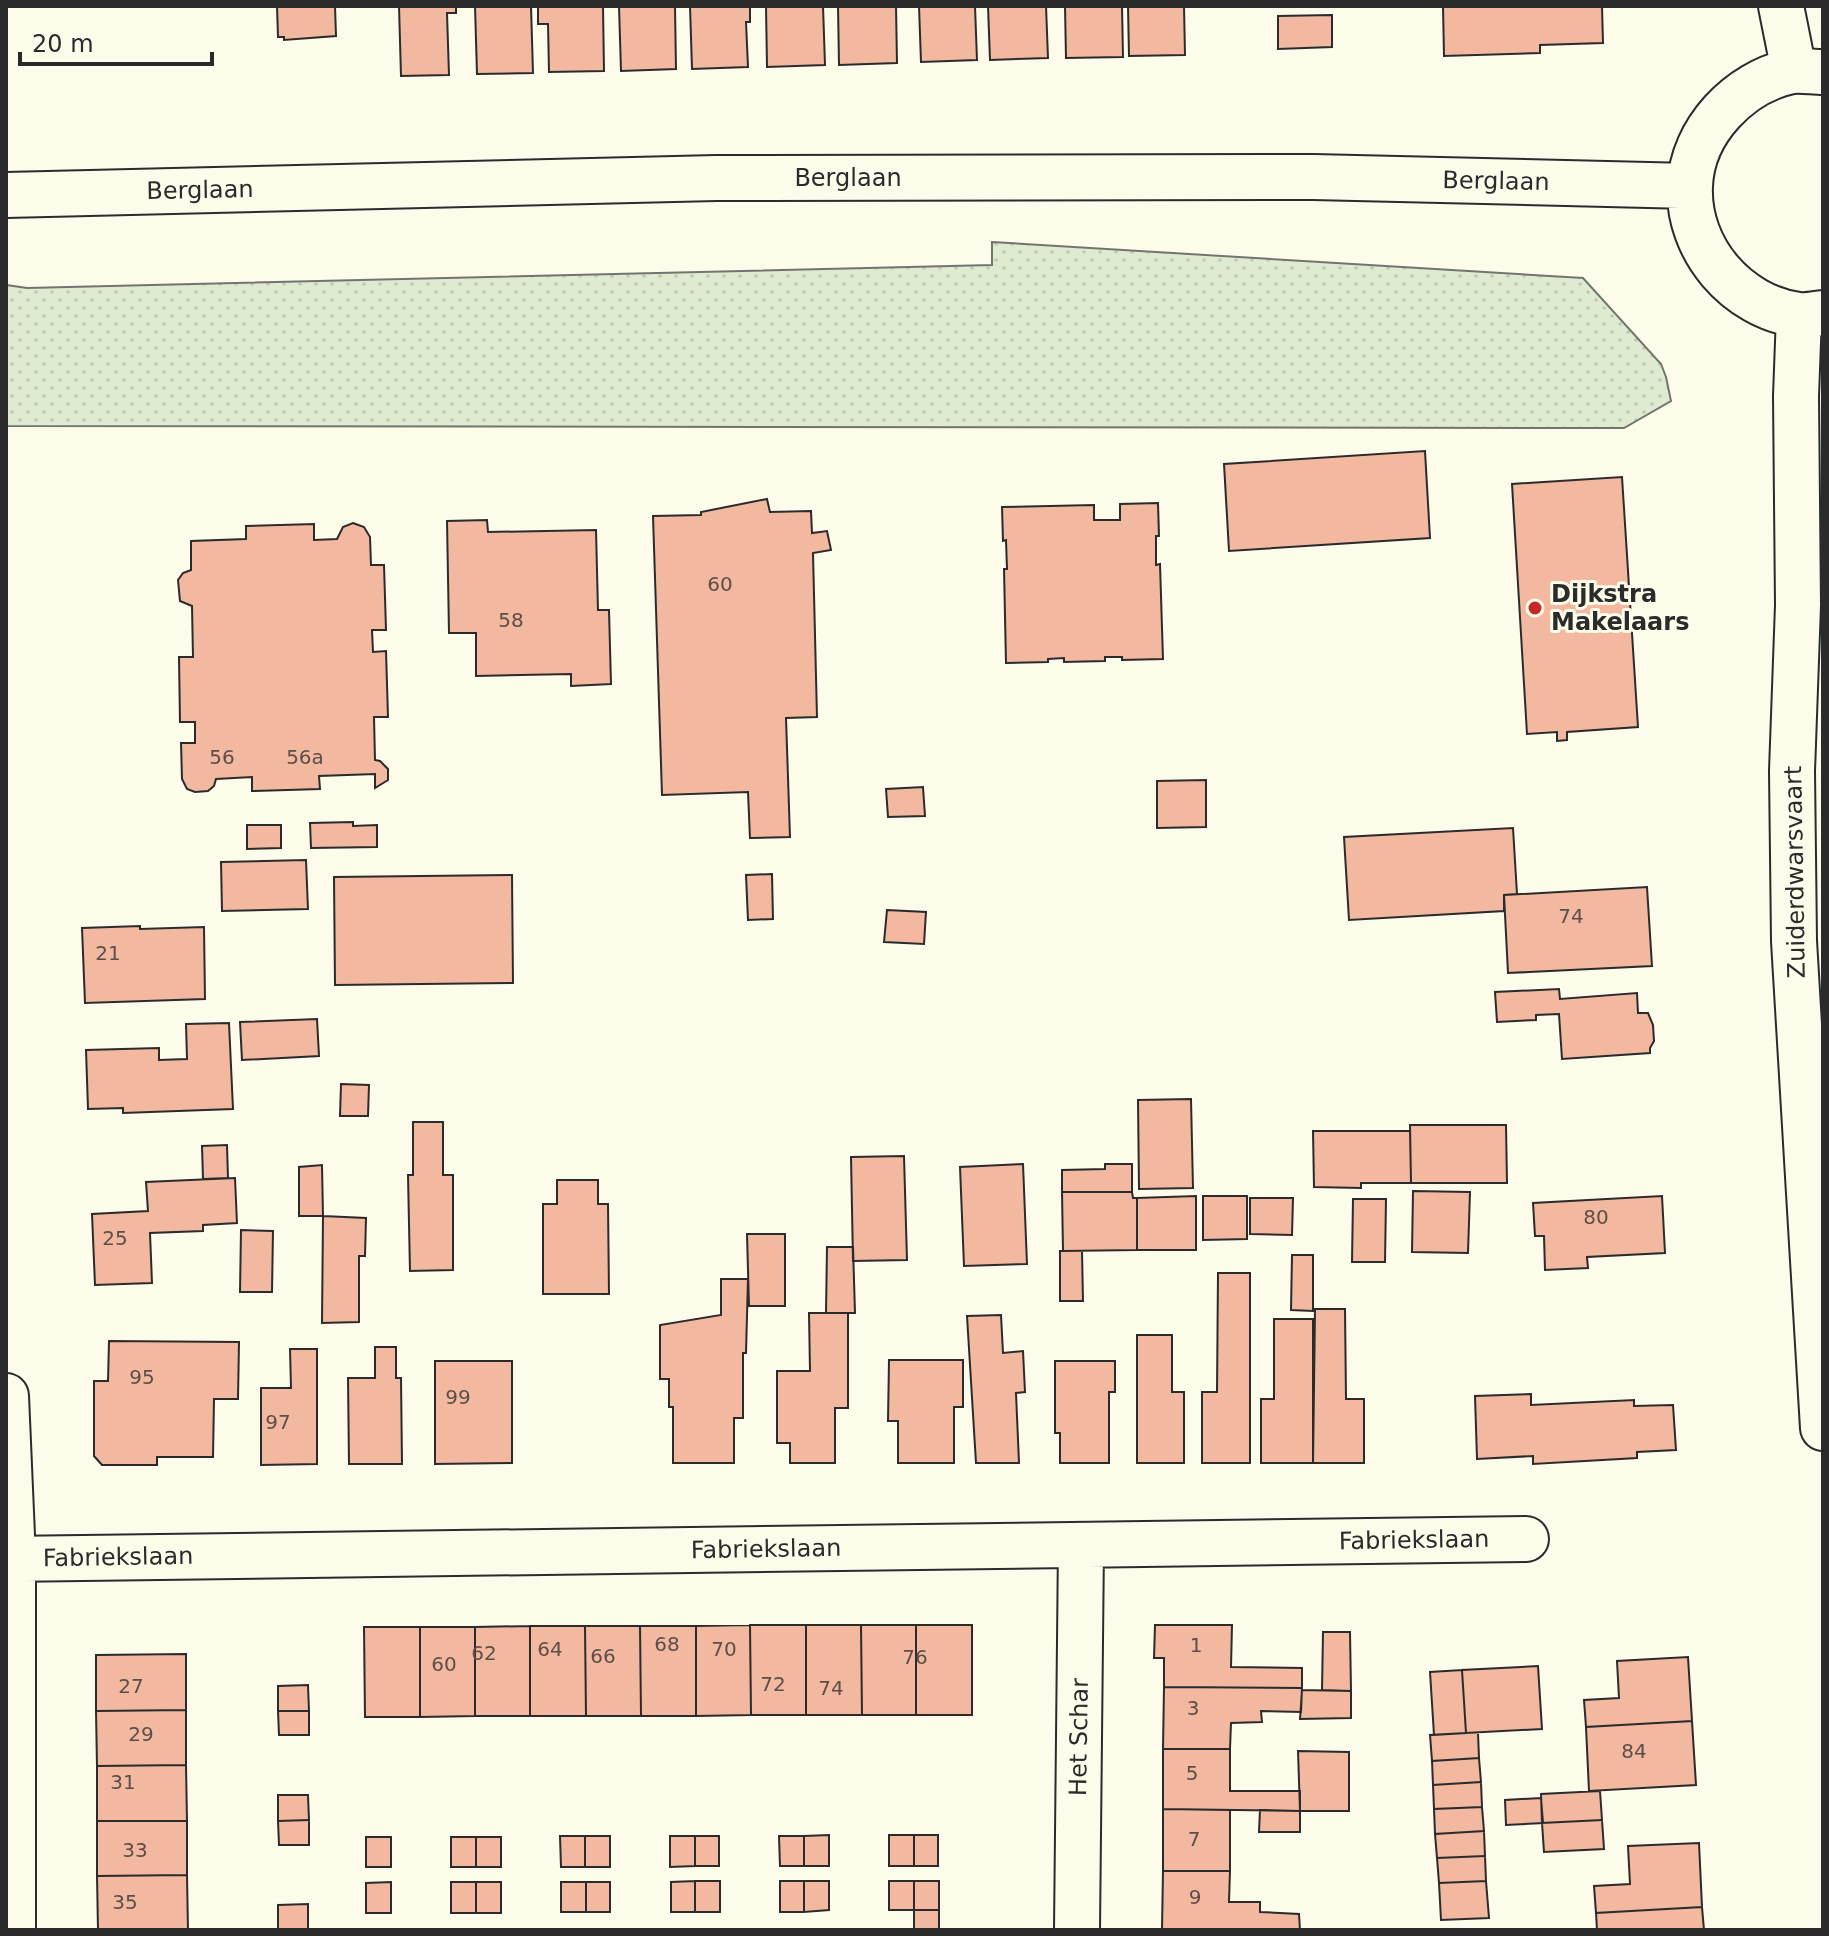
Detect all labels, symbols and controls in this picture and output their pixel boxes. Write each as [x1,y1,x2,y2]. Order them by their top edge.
scale bar [20,16,212,66]
text: 20 m [32,30,94,58]
street label: Berglaan [794,164,902,192]
street label: Berglaan [1442,166,1550,196]
street label: Berglaan [146,175,254,205]
house number: 60 [707,572,733,596]
place label: Dijkstra Makelaars [1551,580,1689,636]
marker: Dijkstra Makelaars [1526,599,1544,617]
house number: 58 [498,608,524,632]
house number: 56 [209,745,235,769]
house number: 56a [286,745,324,769]
street label: Zuiderdwarsvaart [1779,765,1811,979]
house number: 74 [1558,904,1584,928]
house number: 21 [95,941,121,965]
house number: 80 [1583,1205,1609,1229]
house number: 25 [102,1226,128,1250]
house number: 95 [129,1365,155,1389]
house number: 99 [445,1385,471,1409]
house number: 97 [265,1410,291,1434]
street label: Fabriekslaan [1338,1525,1490,1555]
street label: Fabriekslaan [690,1534,842,1564]
street label: Fabriekslaan [42,1542,194,1572]
house number: 68 [654,1632,680,1656]
house number: 1 [1190,1633,1202,1657]
house number: 64 [537,1637,563,1661]
house number: 70 [711,1637,737,1661]
house number: 62 [471,1641,497,1665]
house number: 66 [590,1644,616,1668]
house number: 76 [902,1645,928,1669]
house number: 60 [431,1652,457,1676]
house number: 72 [760,1672,786,1696]
house number: 27 [118,1674,144,1698]
house number: 74 [818,1676,844,1700]
street label: Het Schar [1064,1678,1094,1796]
house number: 3 [1187,1696,1199,1720]
house number: 29 [128,1722,154,1746]
house number: 84 [1621,1739,1647,1763]
house number: 5 [1186,1761,1198,1785]
house number: 31 [110,1770,136,1794]
house number: 7 [1188,1827,1200,1851]
house number: 33 [122,1838,148,1862]
house number: 9 [1189,1885,1201,1909]
house number: 35 [112,1890,138,1914]

